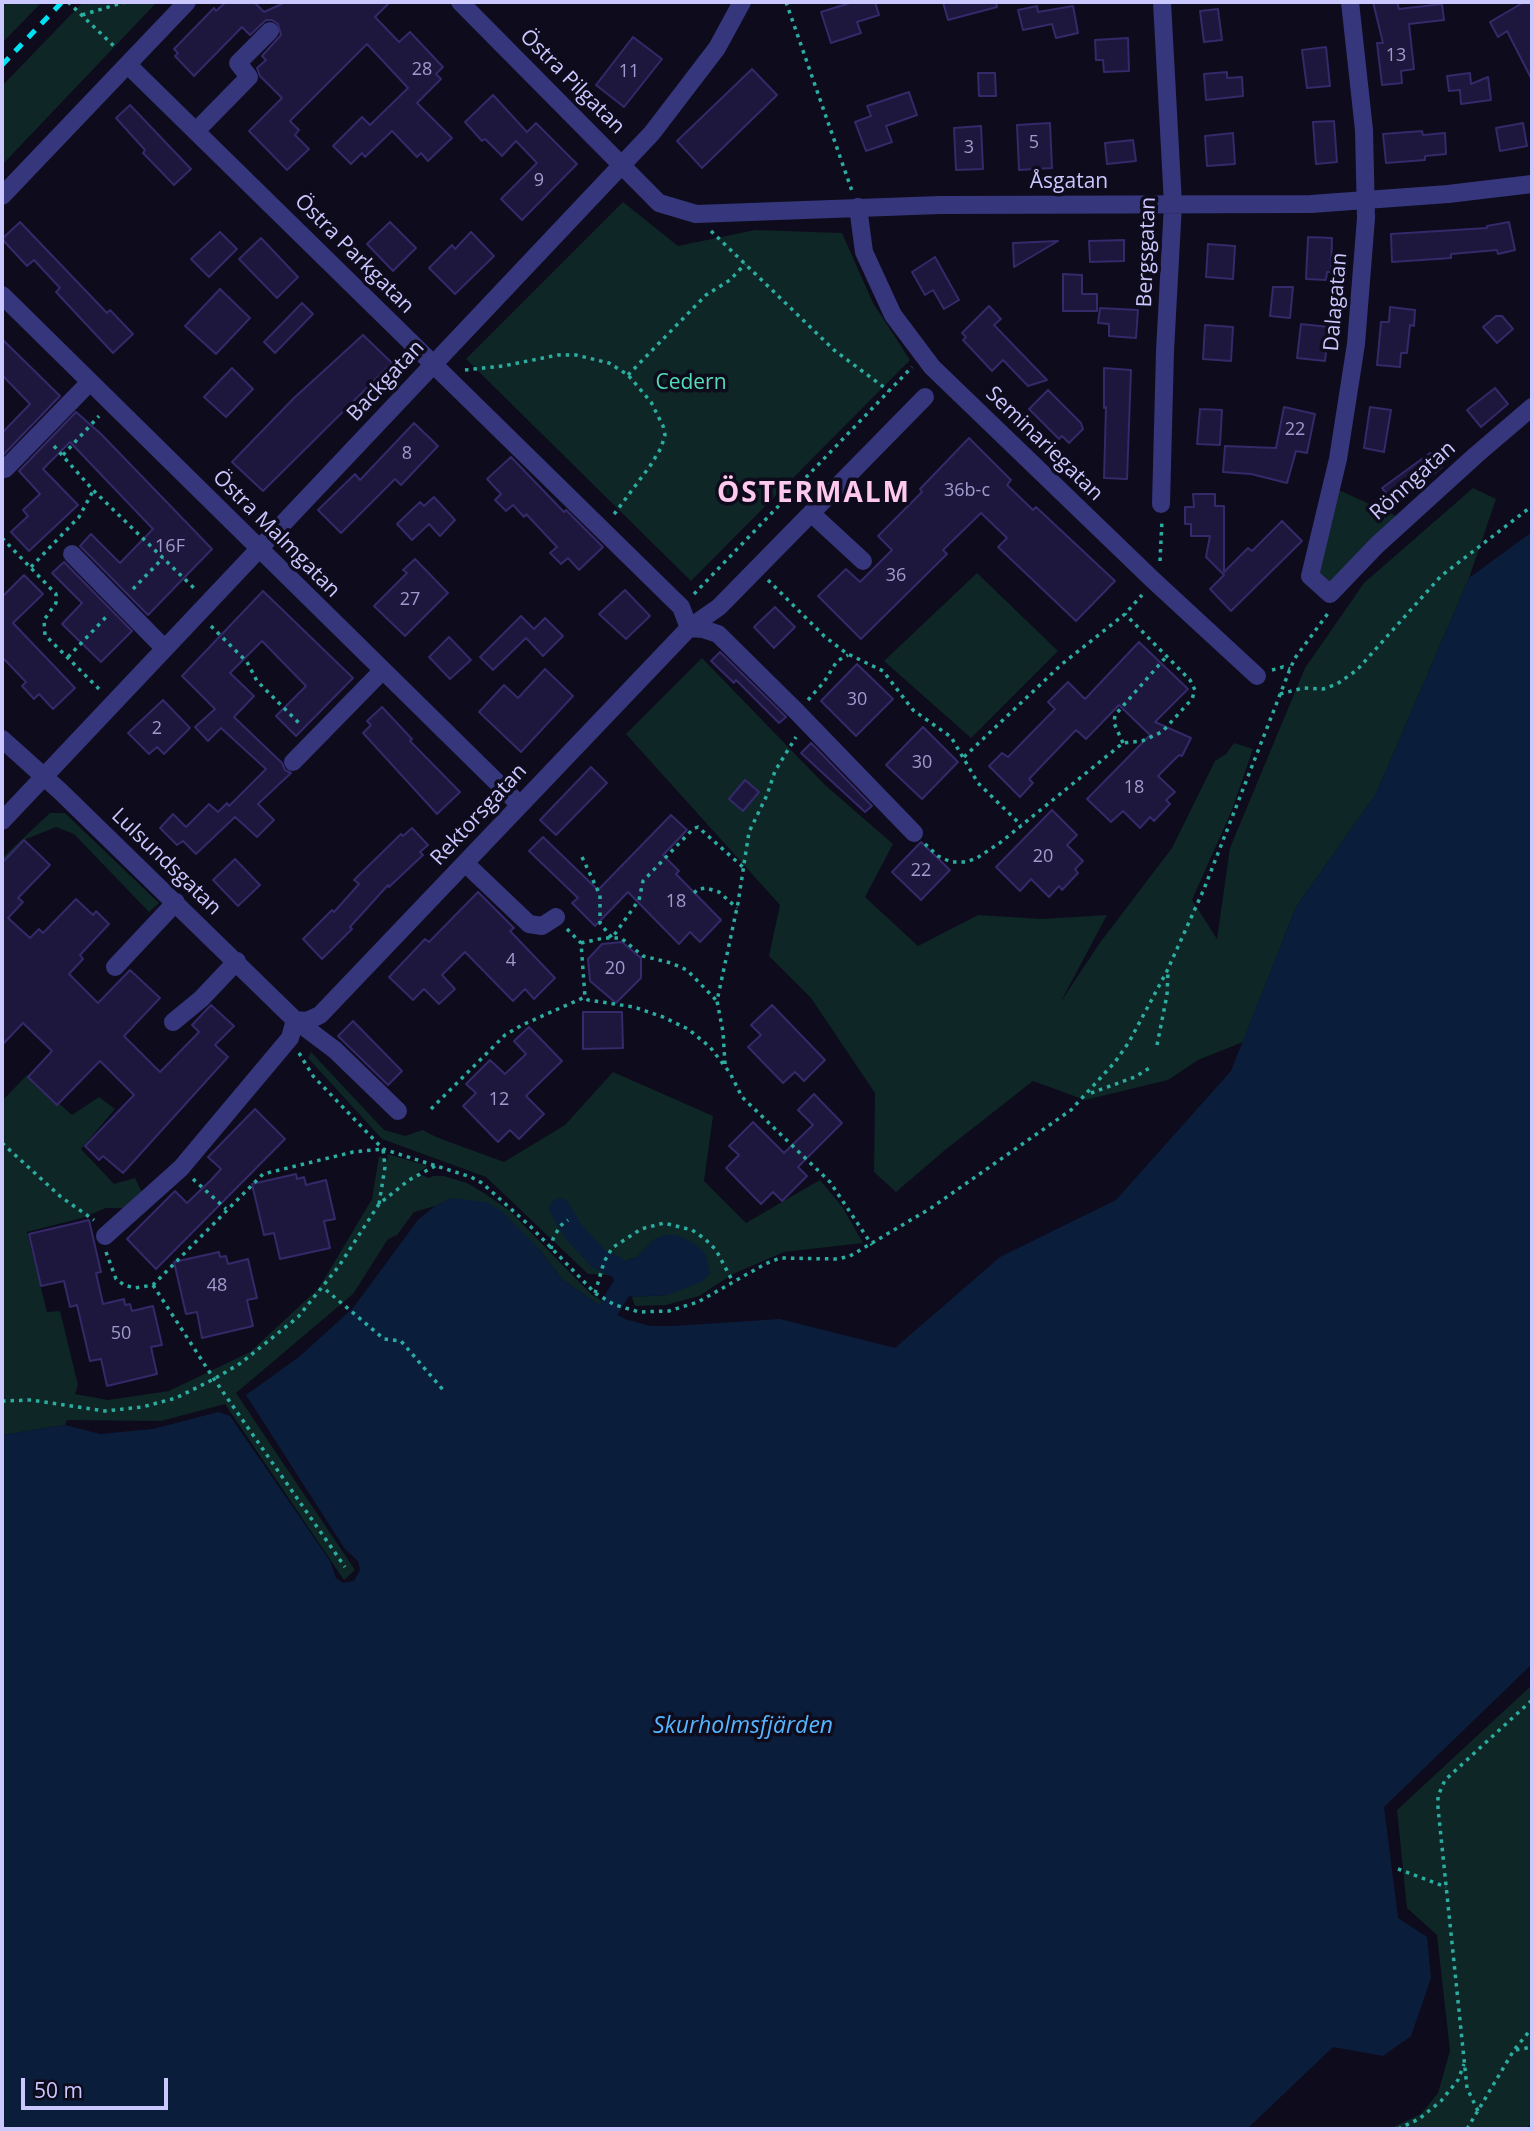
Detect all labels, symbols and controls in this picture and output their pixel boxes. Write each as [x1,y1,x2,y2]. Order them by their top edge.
street label: Östra Pilgatan [514,24,630,140]
house number: 13 [1386,45,1406,67]
house number: 28 [412,59,432,81]
house number: 11 [619,61,639,83]
house number: 5 [1029,132,1039,154]
house number: 3 [964,137,974,159]
street label: Åsgatan [1030,169,1108,195]
house number: 9 [534,170,544,192]
street label: Östra Parkgatan [289,189,419,319]
street label: Bergsgatan [1132,196,1162,308]
street label: Dalagatan [1319,252,1353,352]
street label: Backgatan [342,335,430,427]
park label: Cedern [655,370,727,396]
street label: Seminariegatan [980,382,1108,506]
house number: 22 [1285,419,1305,441]
street label: Rönngatan [1365,436,1461,526]
house number: 8 [402,443,412,465]
street label: Östra Malmgatan [207,465,345,603]
district label: ÖSTERMALM [718,477,910,511]
house number: 36b-c [944,480,990,502]
house number: 16F [155,536,185,558]
house number: 36 [886,565,906,587]
house number: 27 [400,589,420,611]
house number: 30 [847,689,867,711]
house number: 2 [152,718,162,740]
house number: 30 [912,752,932,774]
street label: Rektorsgatan [426,759,532,871]
house number: 18 [1124,777,1144,799]
street label: Lulsundsgatan [106,803,226,921]
house number: 20 [1033,846,1053,868]
house number: 22 [911,860,931,882]
house number: 18 [666,891,686,913]
house number: 4 [506,950,516,972]
house number: 20 [605,958,625,980]
house number: 12 [489,1089,509,1111]
house number: 48 [207,1275,227,1297]
house number: 50 [111,1323,131,1345]
water label: Skurholmsfjärden [653,1712,833,1740]
scale bar [24,2064,172,2108]
text: 50 m [34,2076,83,2104]

